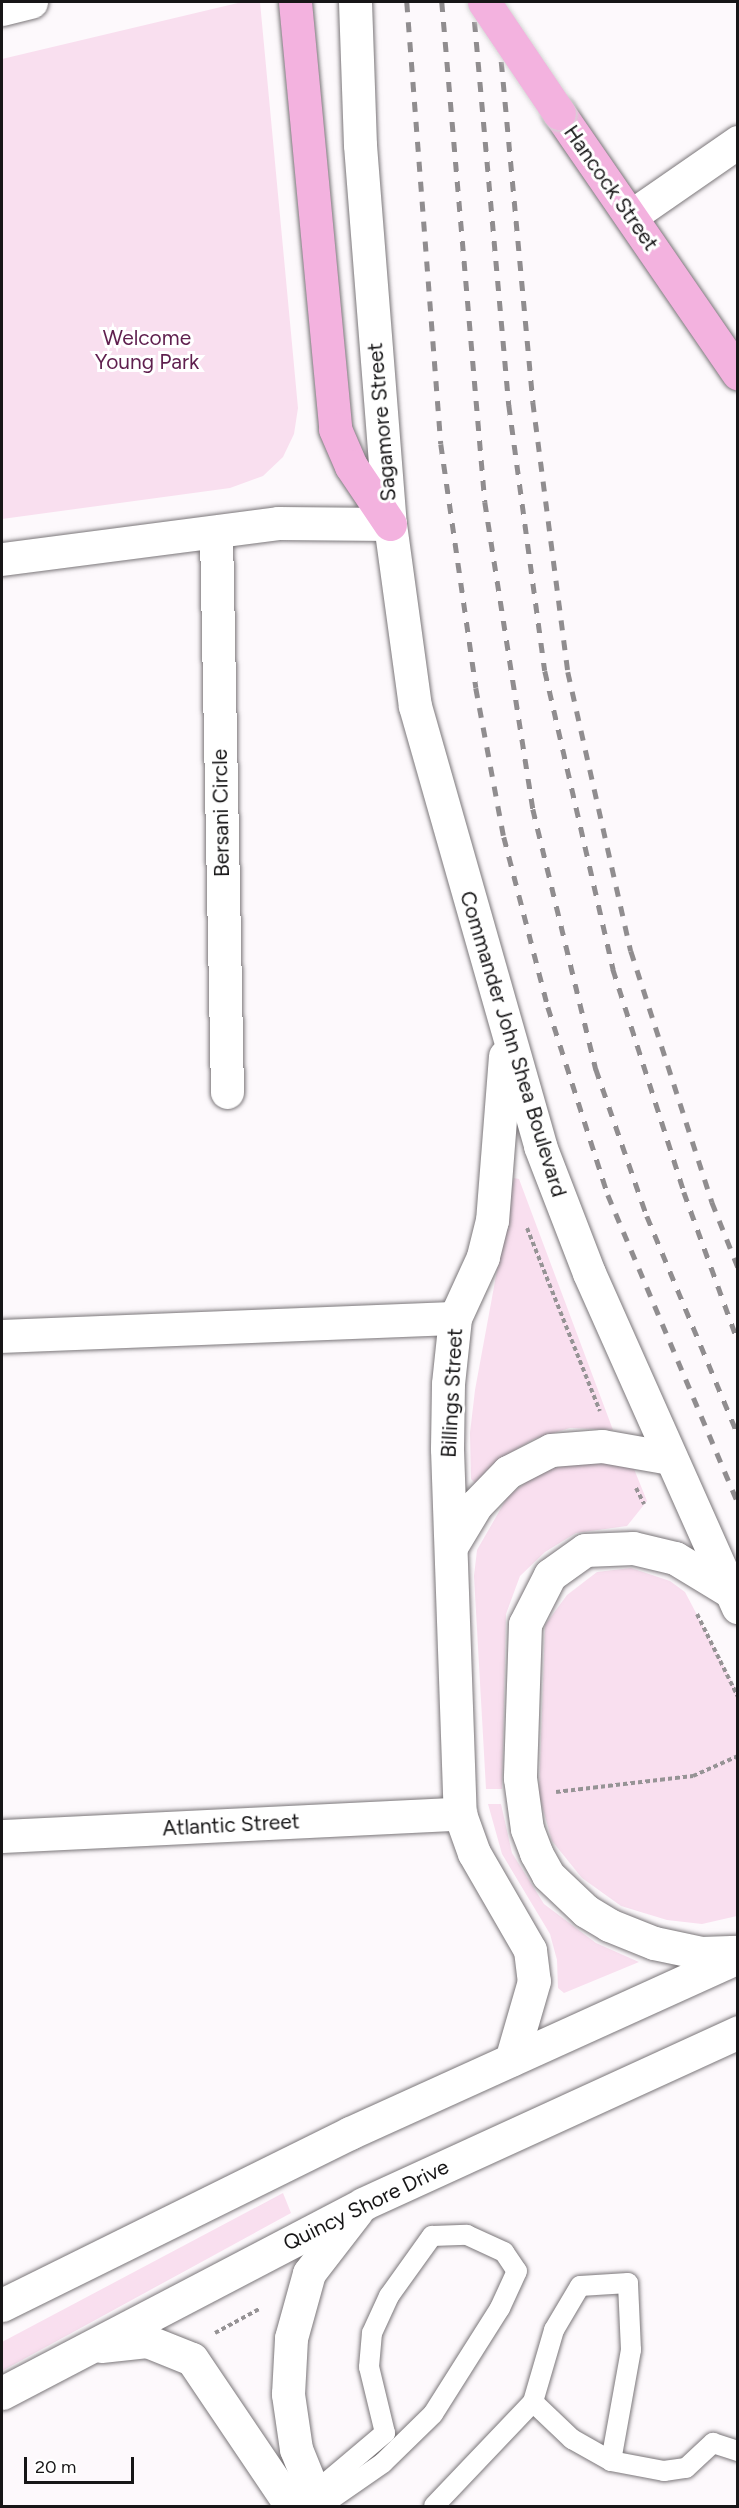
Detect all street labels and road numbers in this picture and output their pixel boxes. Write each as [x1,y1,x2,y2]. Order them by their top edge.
street label: Hancock Street [558,120,664,256]
street label: Sagamore Street [363,342,401,502]
street label: Bersani Circle [207,749,235,877]
street label: Commander John Shea Boulevard [454,888,572,1200]
street label: Billings Street [436,1328,468,1458]
street label: Atlantic Street [162,1809,300,1841]
street label: Quincy Shore Drive [279,2154,453,2256]

